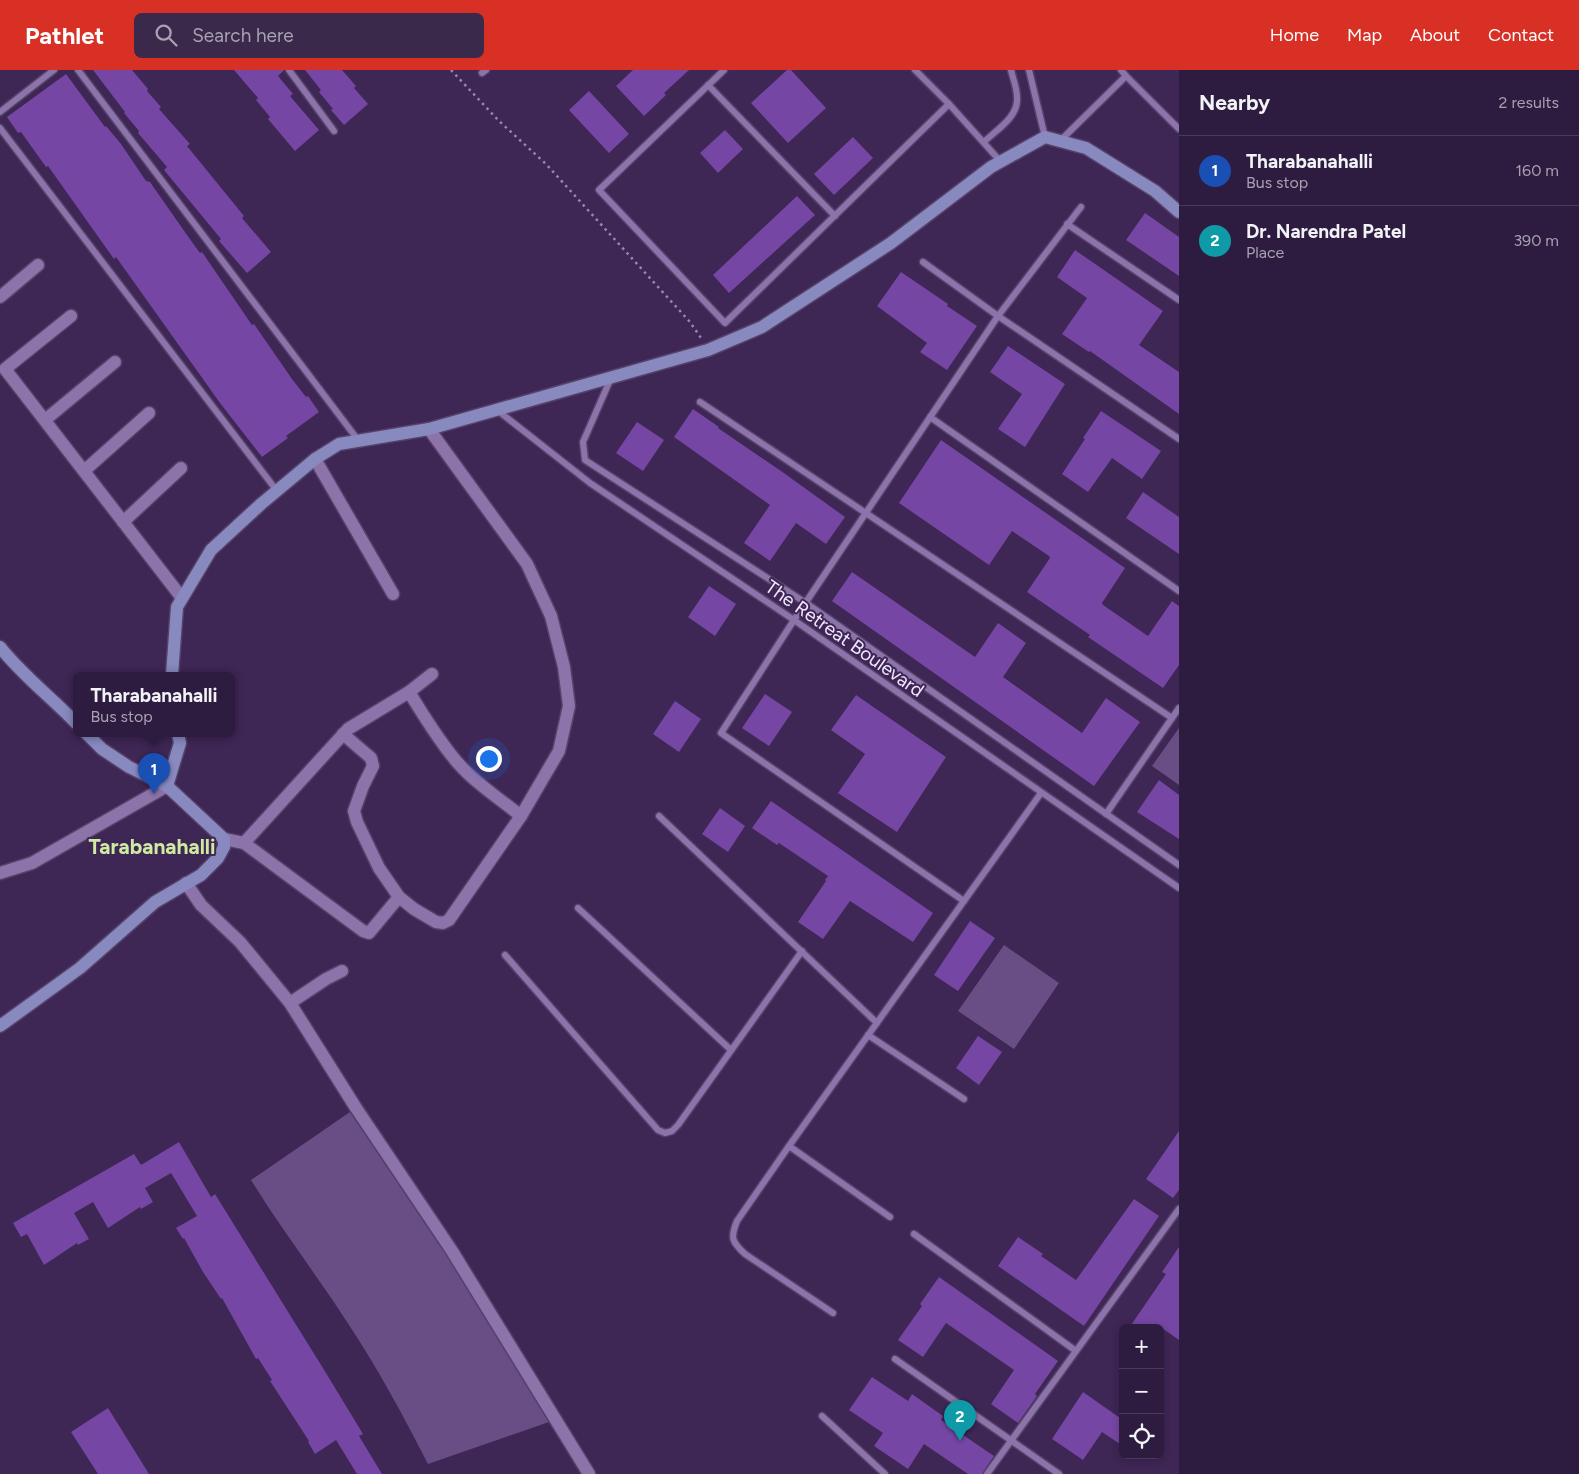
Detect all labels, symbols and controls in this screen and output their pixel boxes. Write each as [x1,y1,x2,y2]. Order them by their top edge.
search box [134,13,484,58]
text: Pathlet [25,21,104,50]
icon: search [152,21,180,49]
text: Search here [192,24,294,47]
text: Home [1270,24,1319,46]
text: Map [1347,24,1382,46]
text: About [1410,24,1460,46]
text: Contact [1488,24,1554,46]
text: Nearby [1199,90,1270,115]
text: 2 results [1499,93,1559,112]
text: Tharabanahalli [1246,150,1373,173]
text: 1 [1212,161,1218,180]
text: 160 m [1516,161,1559,180]
text: Bus stop [1246,173,1308,192]
text: Dr. Narendra Patel [1246,220,1406,243]
text: 2 [1210,231,1220,250]
text: 390 m [1513,231,1559,250]
text: Place [1246,243,1284,262]
street label: The Retreat Boulevard [761,575,928,702]
popup [73,672,235,737]
text: Tharabanahalli [90,684,218,707]
text: Bus stop [90,707,153,726]
your location [476,746,502,772]
pin: 1 [138,753,170,794]
district label: Tarabanahalli [88,834,216,859]
map controls [1119,1324,1164,1459]
button: + [1119,1324,1164,1369]
button: − [1119,1369,1164,1414]
pin: 2 [944,1400,976,1441]
button: locate [1119,1414,1164,1459]

